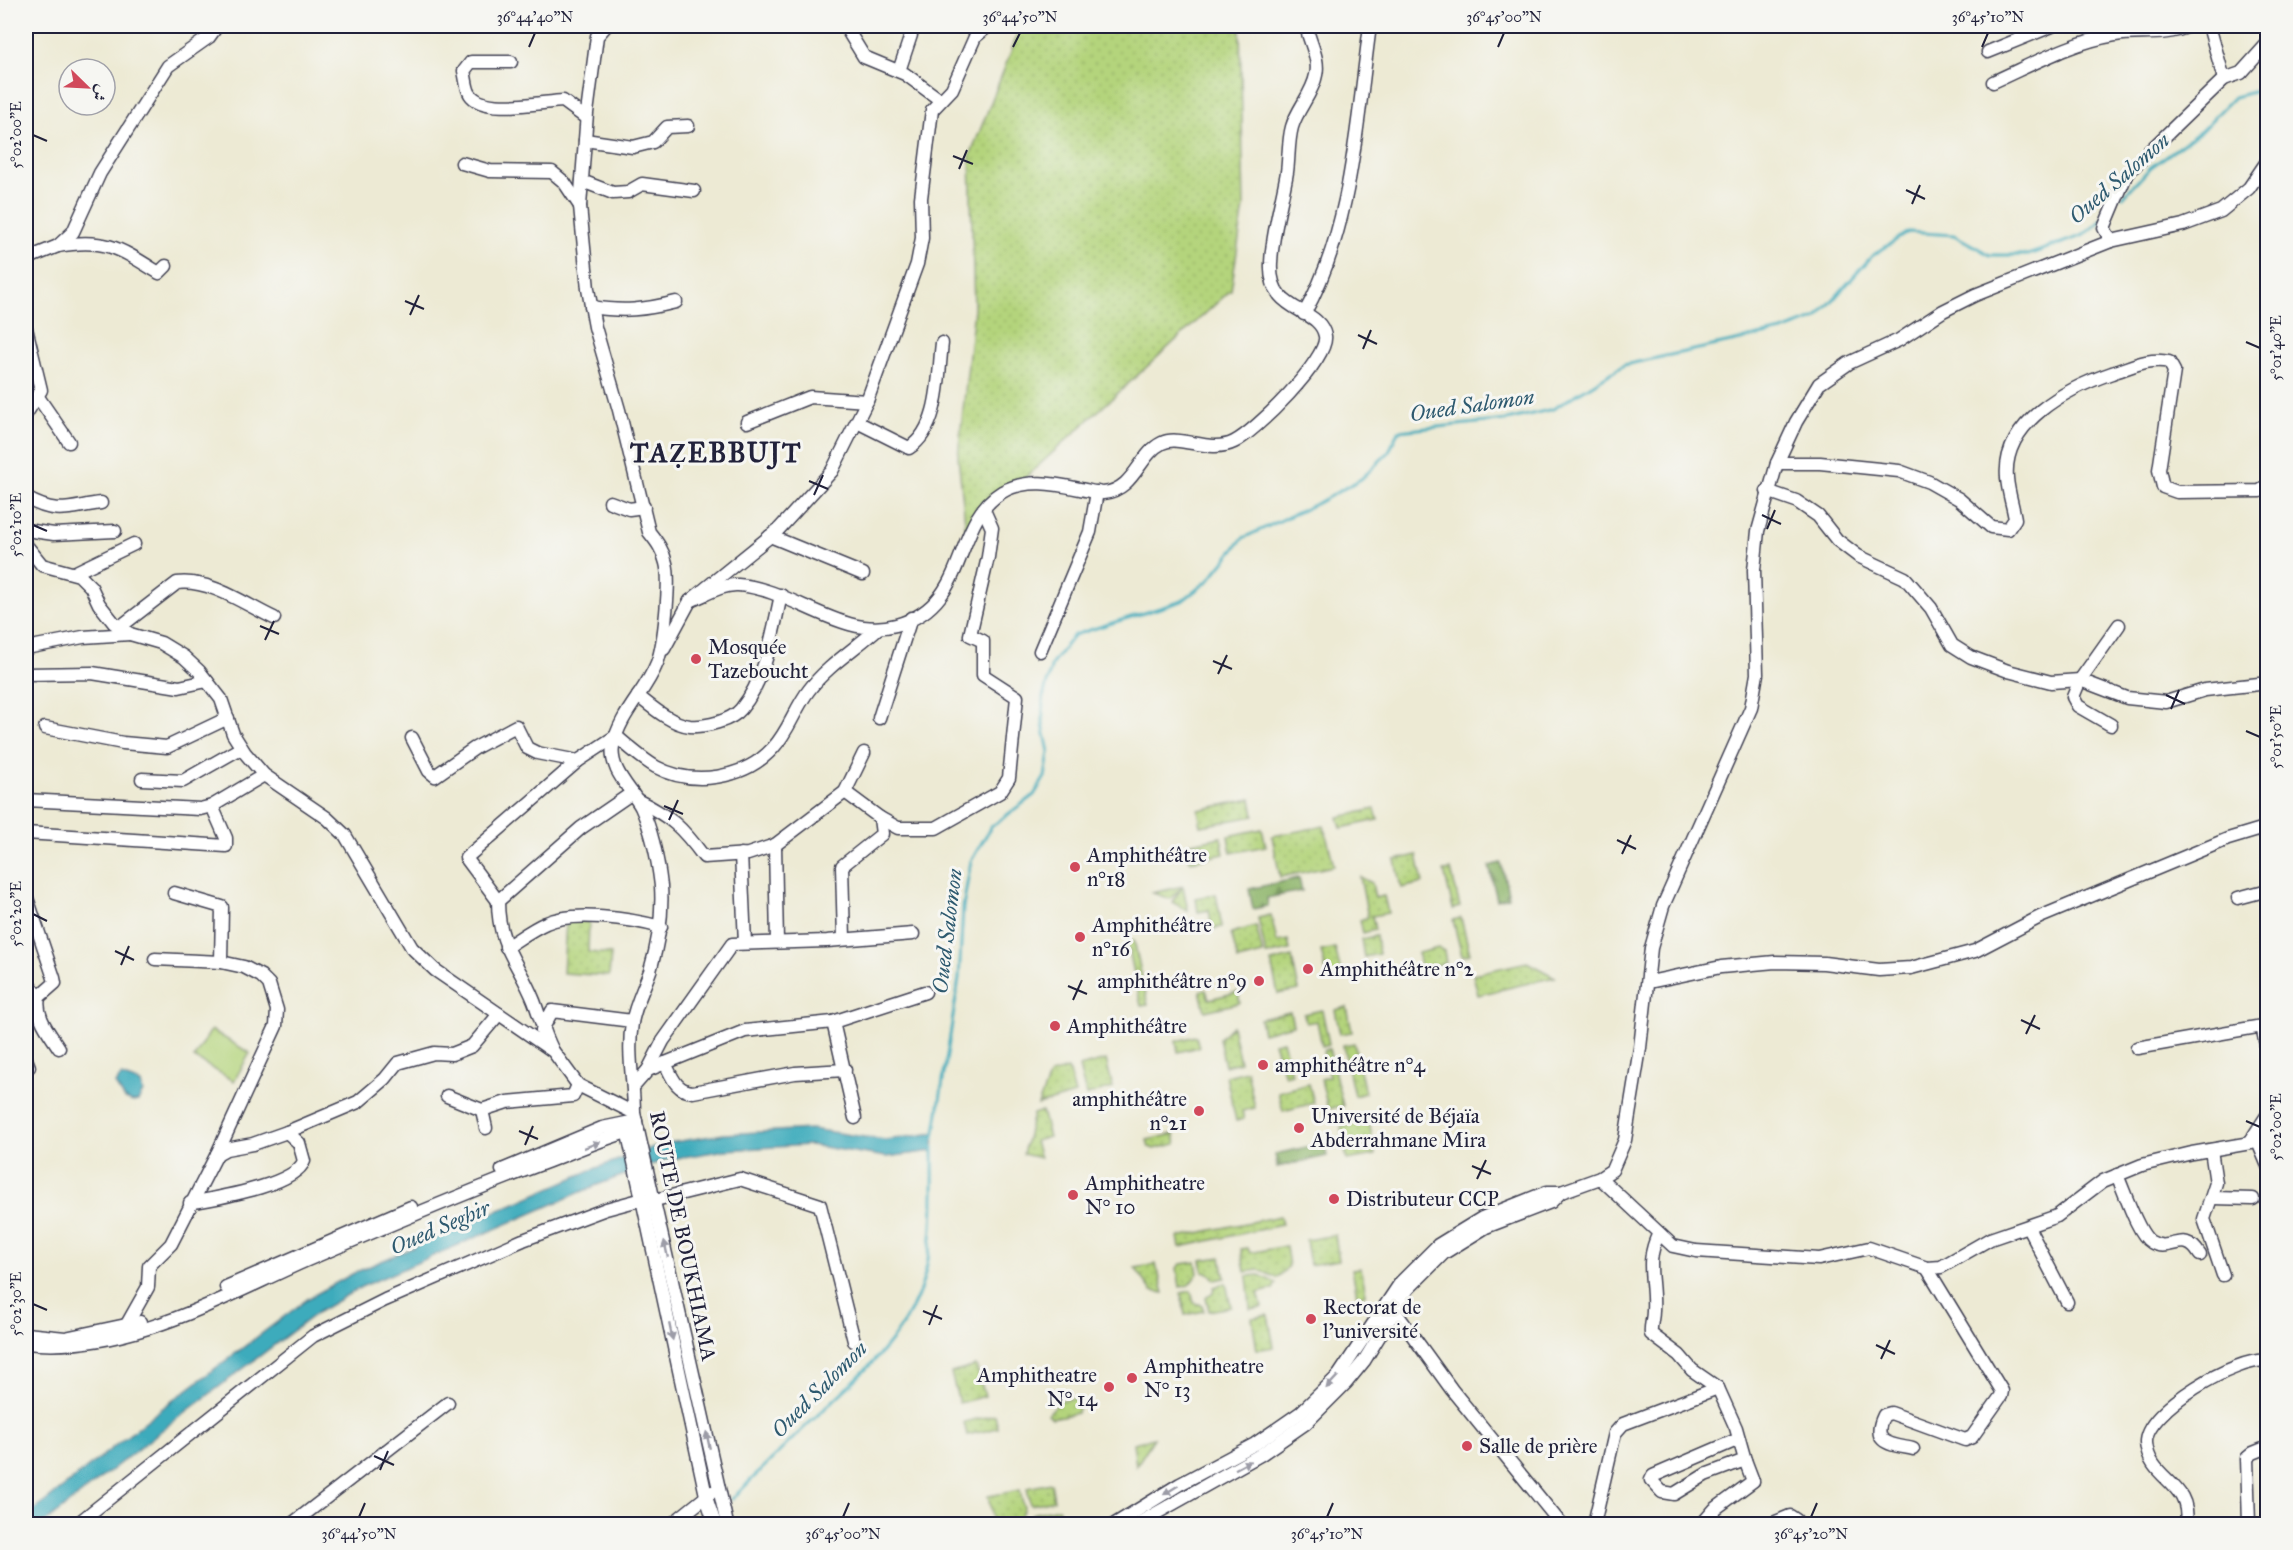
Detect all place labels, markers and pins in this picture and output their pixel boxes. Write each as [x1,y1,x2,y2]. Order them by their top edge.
place label: Mosquée Tazeboucht [708,634,809,684]
marker: Mosquée Tazeboucht [689,652,703,666]
place label: Amphithéâtre n°18 [1086,842,1207,892]
marker: Amphithéâtre n°18 [1068,860,1082,874]
place label: Amphithéâtre n°16 [1091,912,1212,962]
marker: Amphithéâtre n°16 [1073,930,1087,944]
place label: Amphithéâtre n°2 [1319,956,1475,982]
marker: Amphithéâtre n°2 [1301,962,1315,976]
place label: amphithéâtre n°9 [1097,968,1247,994]
marker: amphithéâtre n°9 [1252,974,1266,988]
place label: Amphithéâtre [1066,1013,1187,1039]
marker: Amphithéâtre [1048,1019,1062,1033]
place label: amphithéâtre n°4 [1275,1052,1426,1078]
marker: amphithéâtre n°4 [1256,1058,1270,1072]
place label: amphithéâtre n°21 [1072,1086,1187,1136]
place label: Université de Béjaïa Abderrahmane Mira [1310,1103,1486,1153]
marker: amphithéâtre n°21 [1192,1104,1206,1118]
marker: Université de Béjaïa Abderrahmane Mira [1292,1121,1306,1135]
place label: Amphitheatre N° 10 [1084,1170,1205,1220]
place label: Distributeur CCP [1346,1186,1499,1212]
marker: Amphitheatre N° 10 [1066,1188,1080,1202]
marker: Distributeur CCP [1327,1192,1341,1206]
place label: Rectorat de l'université [1323,1294,1422,1344]
marker: Rectorat de l'université [1304,1312,1318,1326]
place label: Amphitheatre N° 13 [1143,1353,1264,1403]
place label: Amphitheatre N° 14 [976,1362,1098,1412]
marker: Amphitheatre N° 13 [1125,1371,1139,1385]
marker: Amphitheatre N° 14 [1102,1380,1116,1394]
place label: Salle de prière [1479,1433,1598,1459]
marker: Salle de prière [1460,1439,1474,1453]

